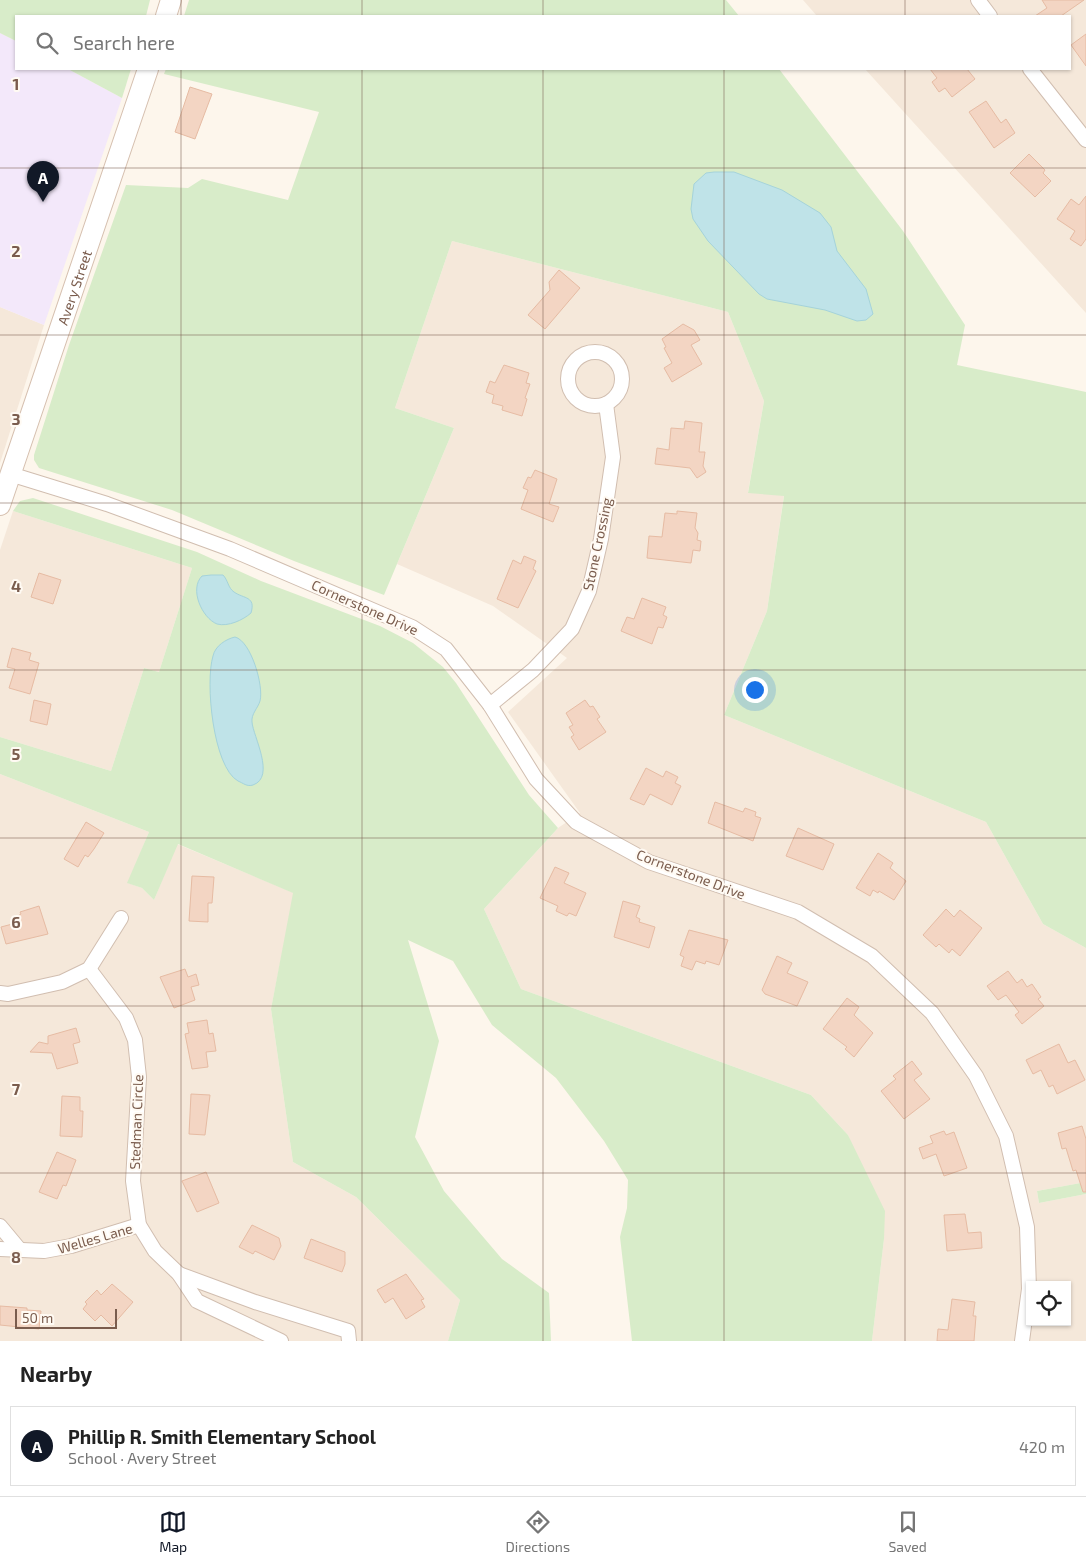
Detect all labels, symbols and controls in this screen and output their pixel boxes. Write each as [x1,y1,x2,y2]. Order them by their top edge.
search box [15,15,1071,70]
icon: search [33,29,61,57]
text: Search here [73,31,175,54]
text: 1 [13,74,19,93]
pin: A [27,161,59,202]
text: 2 [11,241,21,260]
street label: Avery Street [53,247,95,327]
text: 3 [11,409,21,428]
street label: Stone Crossing [579,496,615,592]
text: 4 [11,576,21,595]
street label: Cornerstone Drive [309,576,421,638]
your location [742,677,768,703]
text: 5 [12,744,21,763]
street label: Cornerstone Drive [634,845,748,903]
text: 6 [11,912,21,931]
street label: Stedman Circle [126,1074,146,1170]
text: 7 [12,1079,21,1098]
street label: Welles Lane [56,1219,134,1257]
text: 8 [11,1247,21,1266]
map controls [1026,1281,1071,1326]
button: locate [1026,1281,1071,1326]
scale bar [15,1306,118,1329]
text: 50 m [22,1309,53,1326]
text: Nearby [20,1361,92,1386]
text: Phillip R. Smith Elementary School [68,1425,376,1448]
text: A [32,1437,42,1456]
text: 420 m [1019,1437,1065,1456]
text: School · Avery Street [68,1448,216,1467]
tab: Map [159,1508,187,1555]
tab: Directions [506,1508,570,1555]
tab: Saved [888,1508,927,1555]

